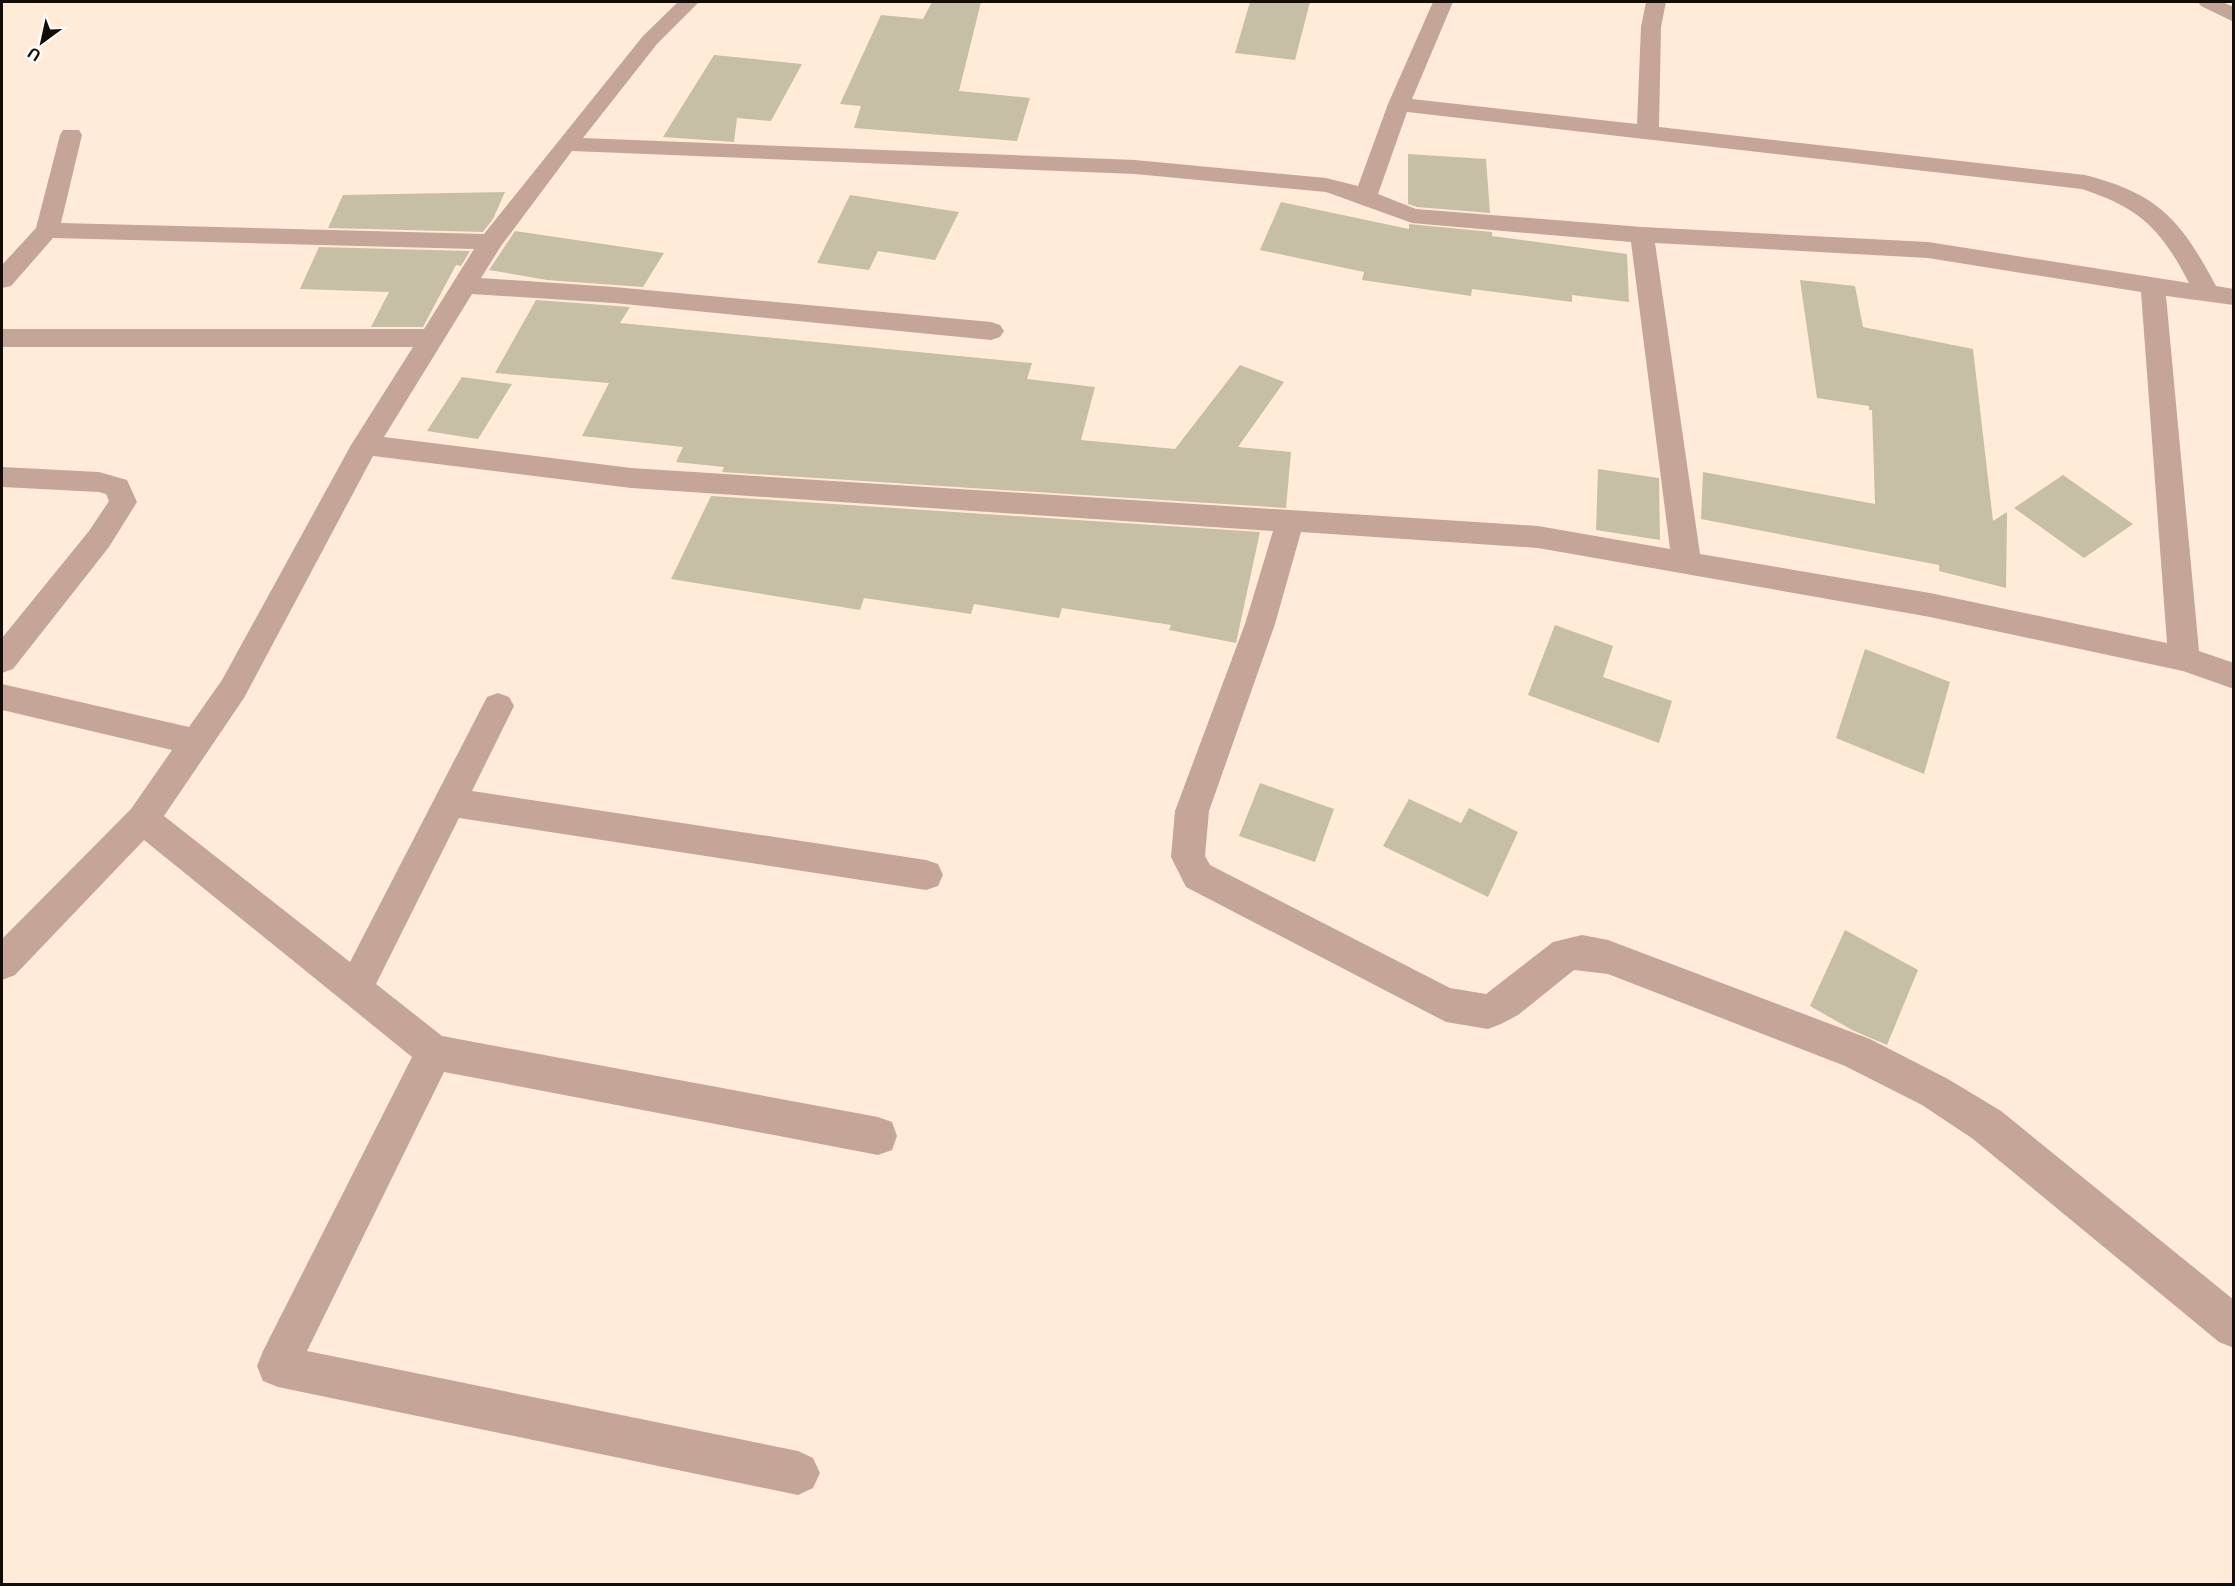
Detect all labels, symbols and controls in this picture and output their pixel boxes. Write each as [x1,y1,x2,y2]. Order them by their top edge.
north arrow [12,12,72,72]
text: U [25,44,44,64]

